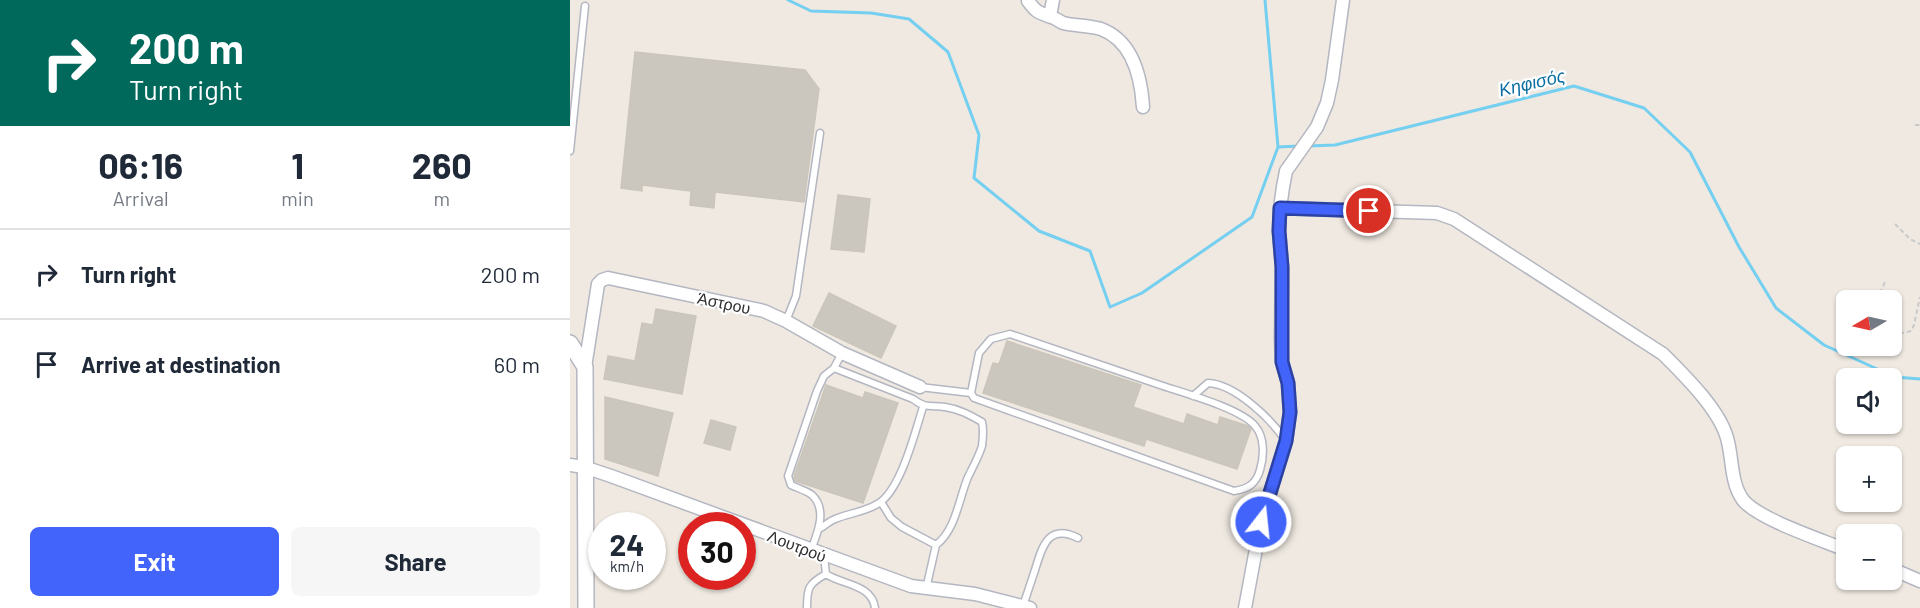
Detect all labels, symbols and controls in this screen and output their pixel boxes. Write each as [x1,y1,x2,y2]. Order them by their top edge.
text: 200 m [129,22,244,72]
icon: right [30,24,108,102]
water label: Κηφισός [1496,64,1567,100]
text: Turn right [129,73,243,105]
text: 06:16 [98,143,183,186]
text: 1 [291,143,304,186]
text: 260 [412,143,472,186]
pin [1343,185,1394,236]
text: Arrival [113,186,169,210]
text: min [281,186,314,210]
text: m [434,186,450,210]
icon: arrive [1352,194,1385,227]
icon: right [30,258,63,291]
text: Turn right [81,261,176,287]
text: 200 m [481,261,540,287]
street label: Άστρου [696,288,752,317]
north arrow [1836,290,1902,356]
map controls [1836,290,1902,590]
icon: arrive [30,348,63,381]
text: Arrive at destination [81,351,280,377]
text: 60 m [494,351,540,377]
button: sound [1836,368,1902,434]
button: + [1836,446,1902,512]
position arrow [1229,490,1293,554]
speed limit sign: 30 [678,512,756,590]
button: − [1836,524,1902,590]
text: 24 [610,526,644,562]
street label: Λουτρού [765,526,829,565]
button: Exit [30,527,279,596]
button: Share [291,527,540,596]
text: km/h [610,557,644,575]

